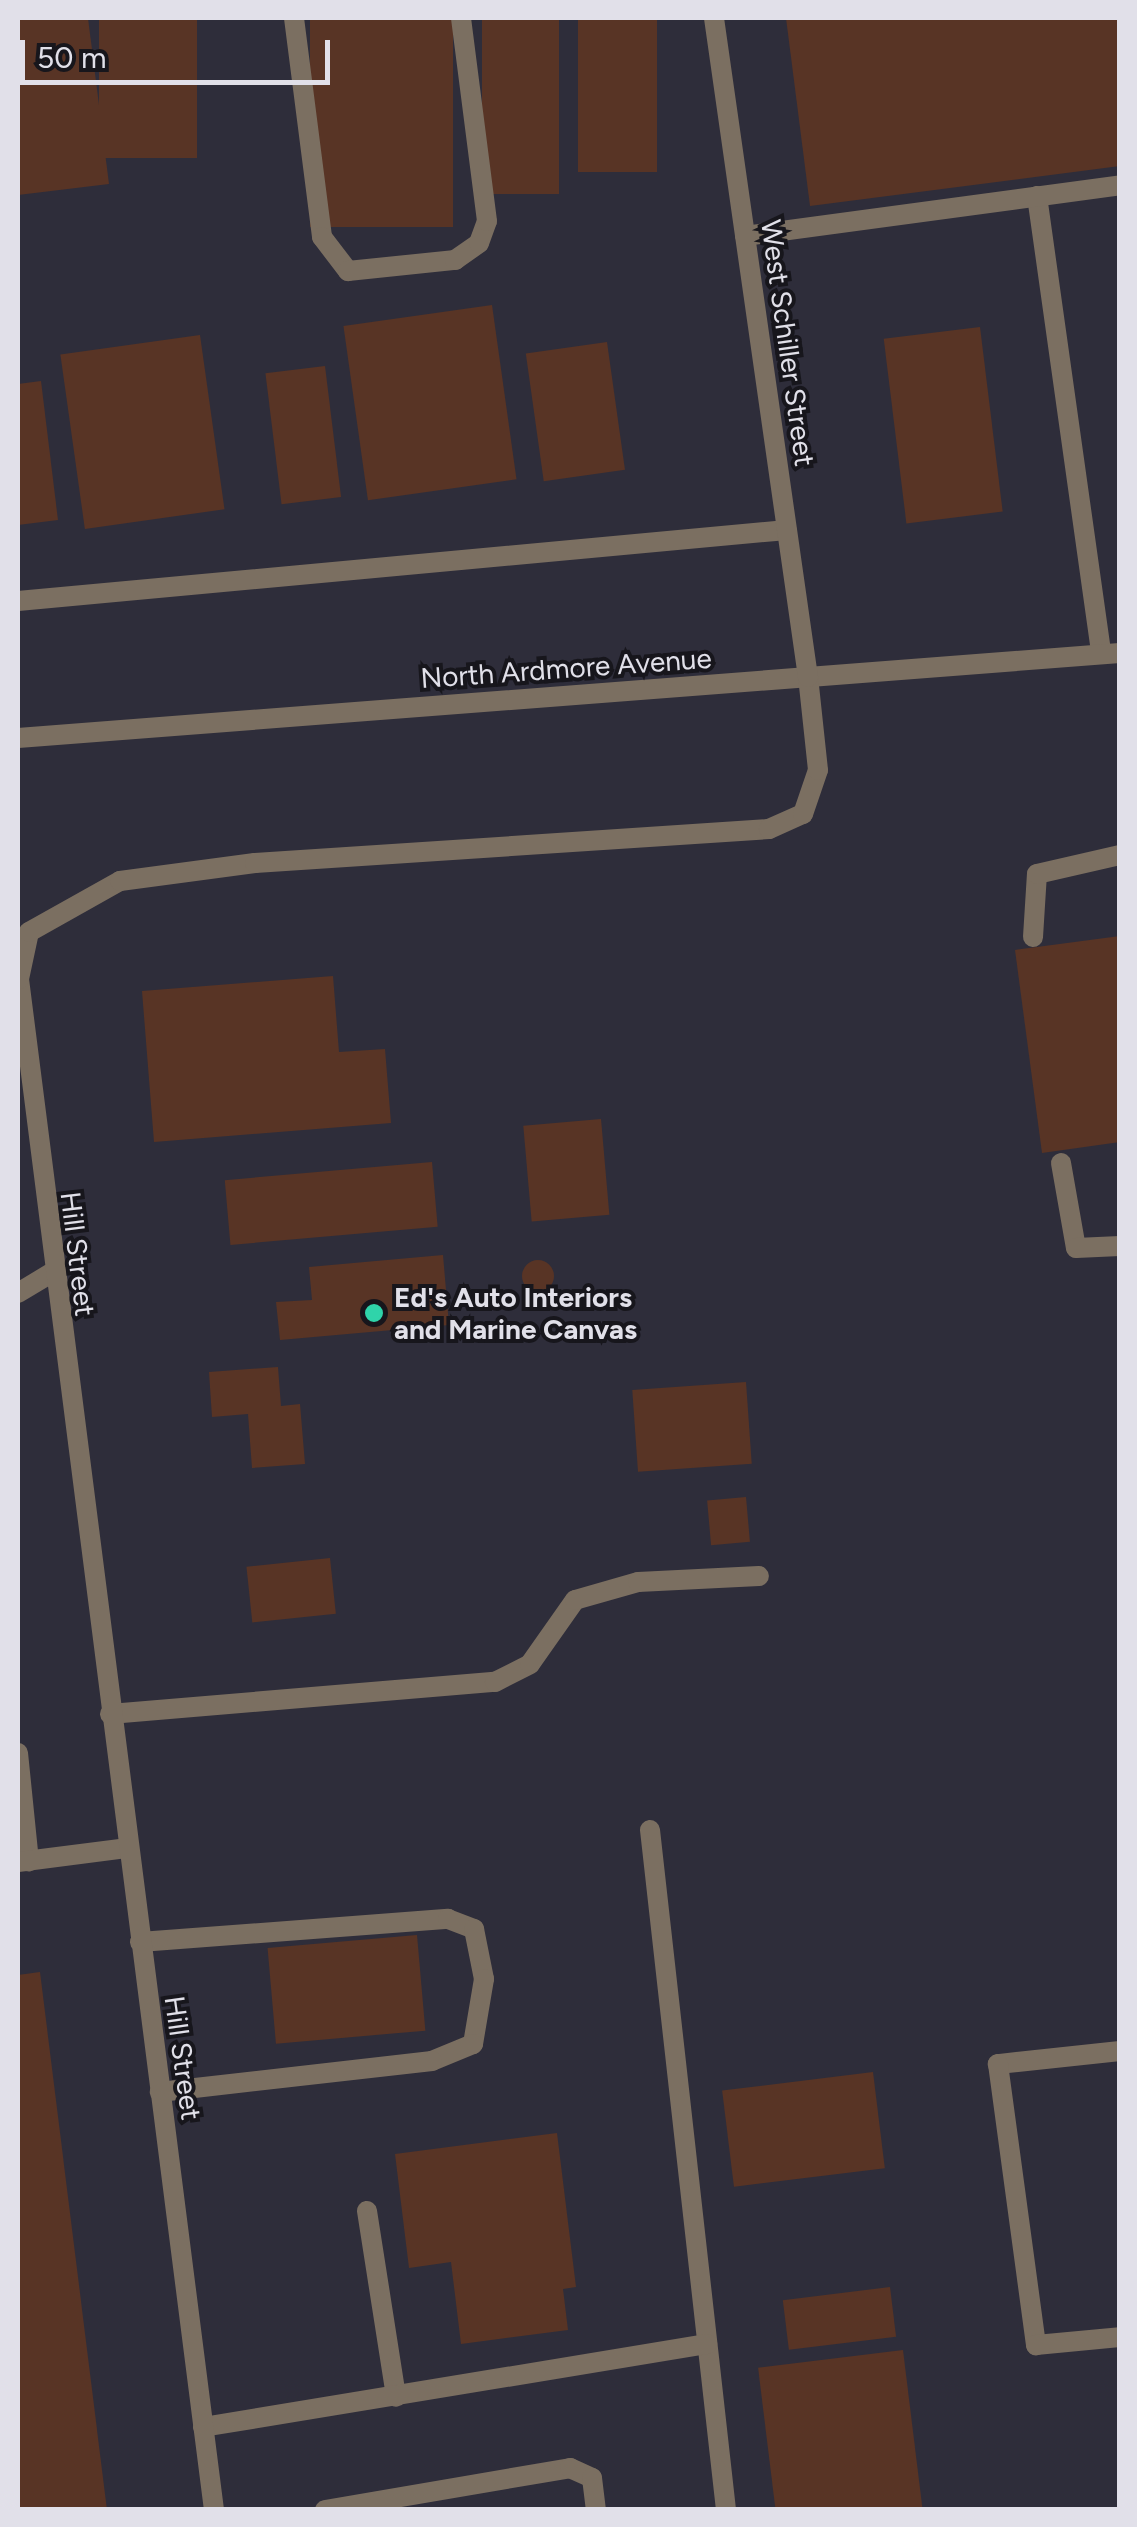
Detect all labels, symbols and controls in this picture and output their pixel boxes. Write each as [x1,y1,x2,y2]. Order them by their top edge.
scale bar [25,20,335,82]
text: 50 m [37,39,106,76]
street label: West Schiller Street [754,218,822,468]
street label: North Ardmore Avenue [419,641,713,695]
street label: Hill Street [54,1190,102,1318]
place label: Ed's Auto Interiors and Marine Canvas [394,1280,637,1346]
marker: Ed's Auto Interiors and Marine Canvas [363,1302,385,1324]
street label: Hill Street [158,1994,208,2122]

